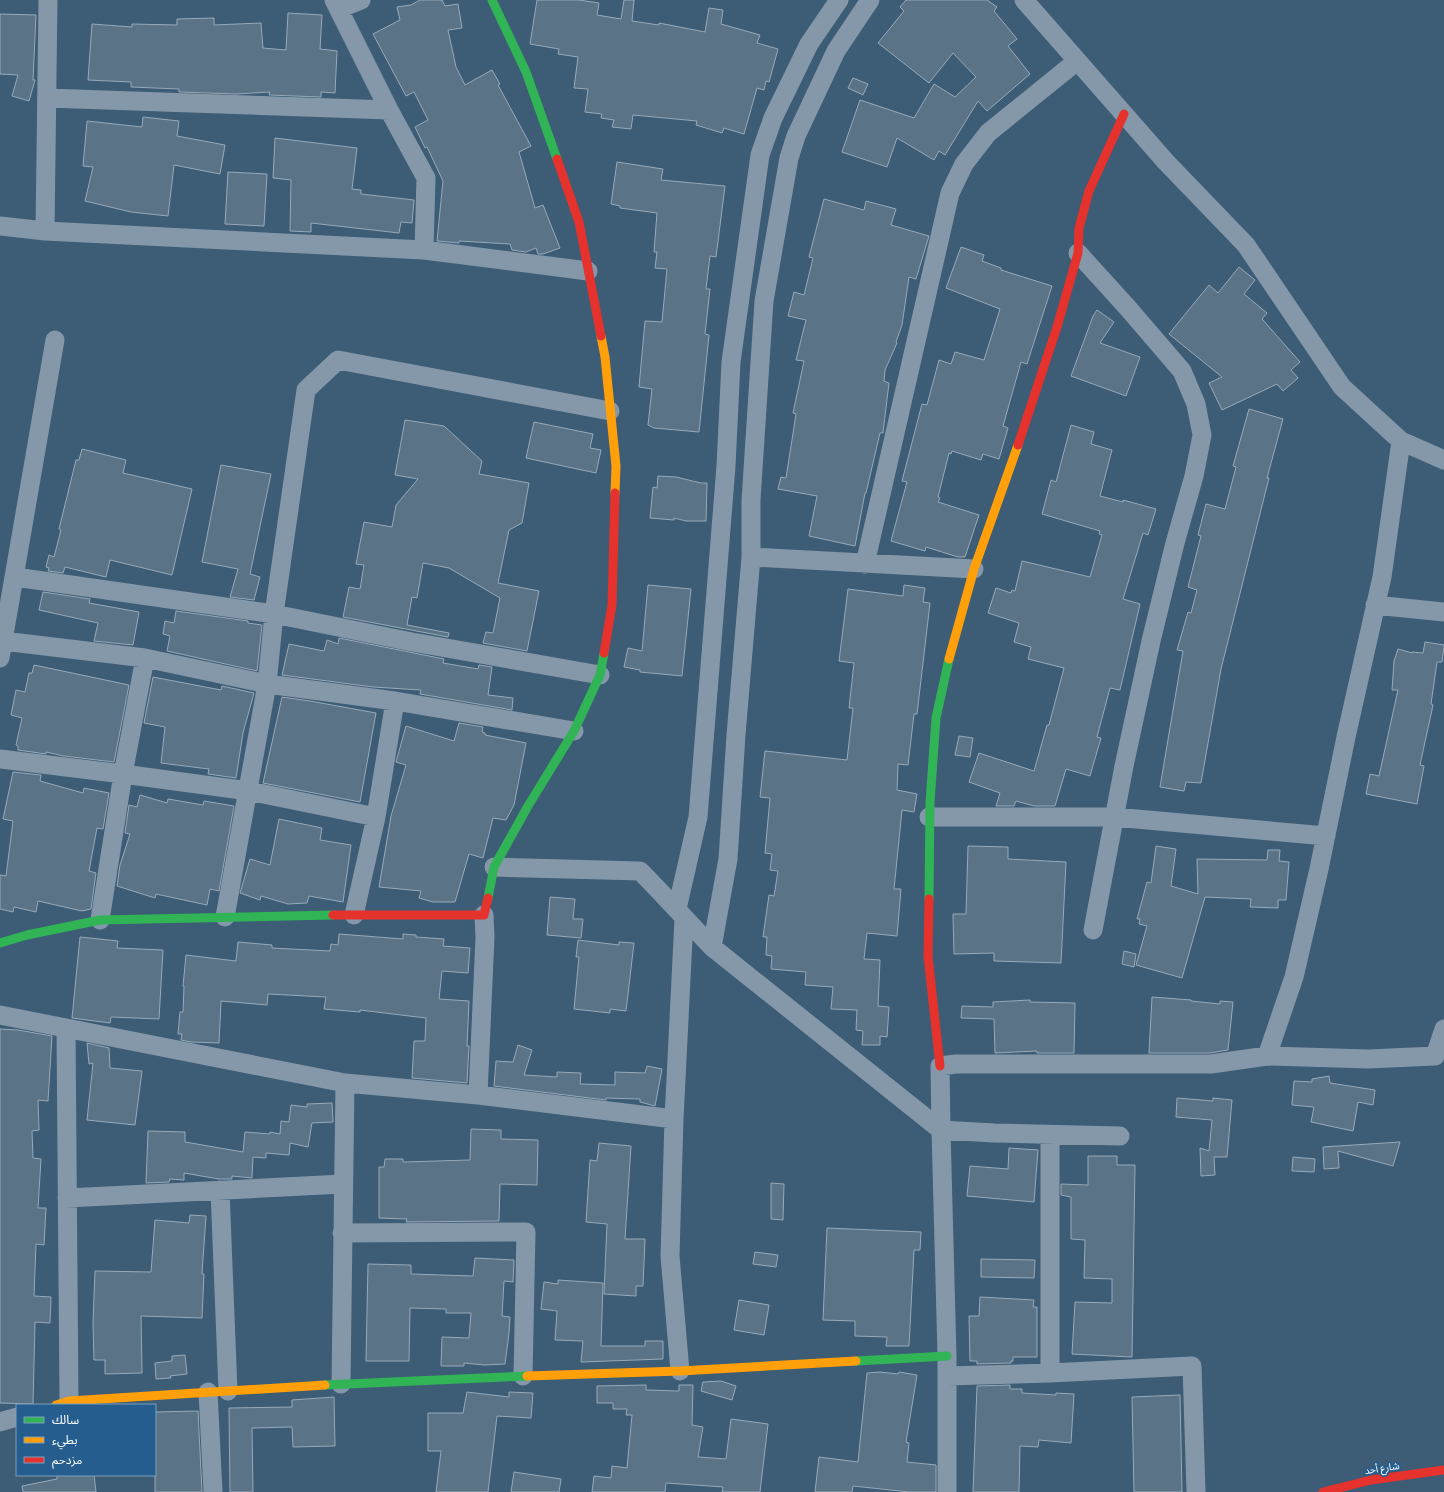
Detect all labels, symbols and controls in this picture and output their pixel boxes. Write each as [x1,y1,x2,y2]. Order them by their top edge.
legend [16,1404,156,1476]
text: سالك [52,1412,79,1427]
text: بطيء [52,1432,78,1450]
text: مزدحم [52,1452,82,1469]
street label: شارع أحد [1364,1459,1401,1478]

